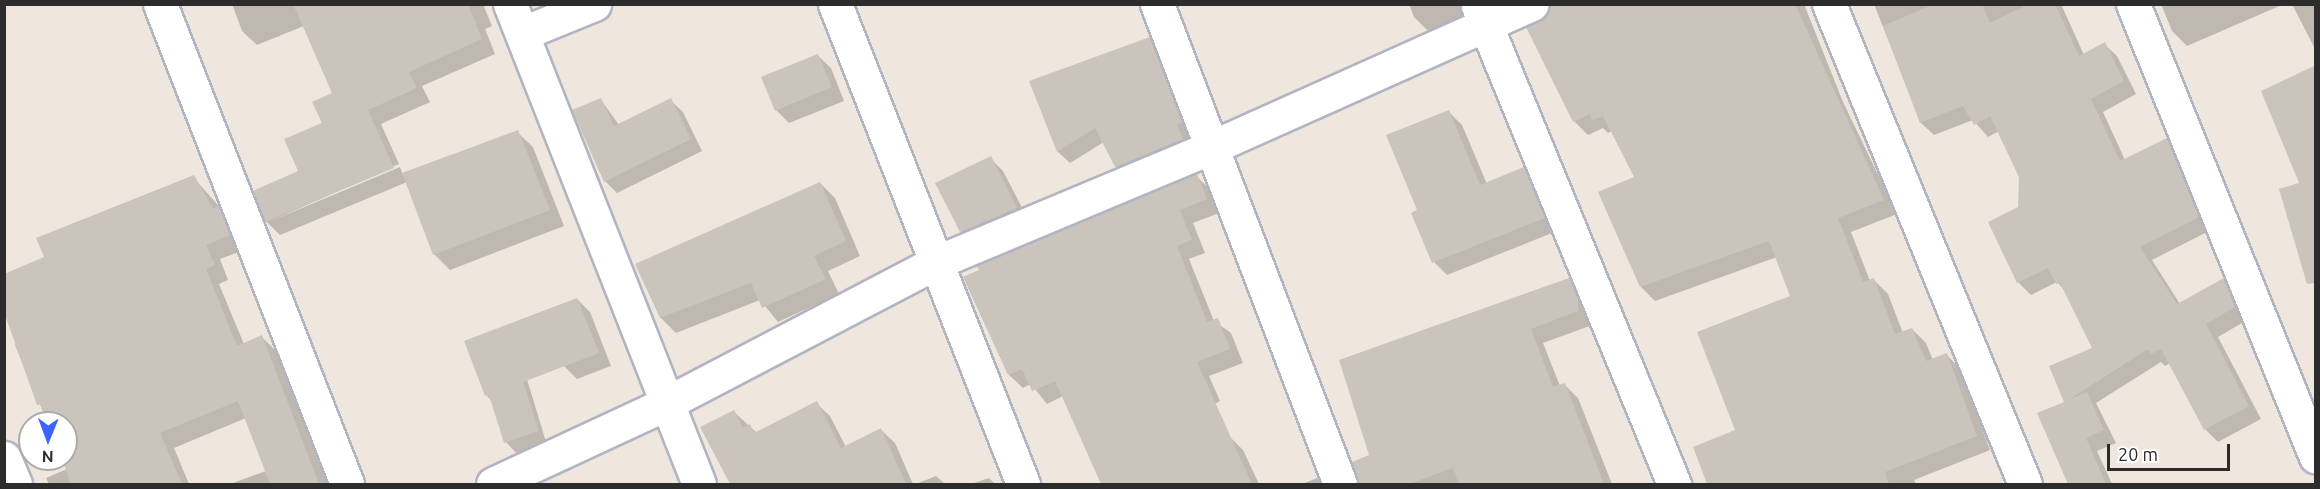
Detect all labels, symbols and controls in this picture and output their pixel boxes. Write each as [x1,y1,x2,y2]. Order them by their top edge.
north arrow [18,411,78,471]
scale bar [2110,432,2233,470]
text: 20 m [2118,444,2158,464]
text: N [42,448,54,466]

